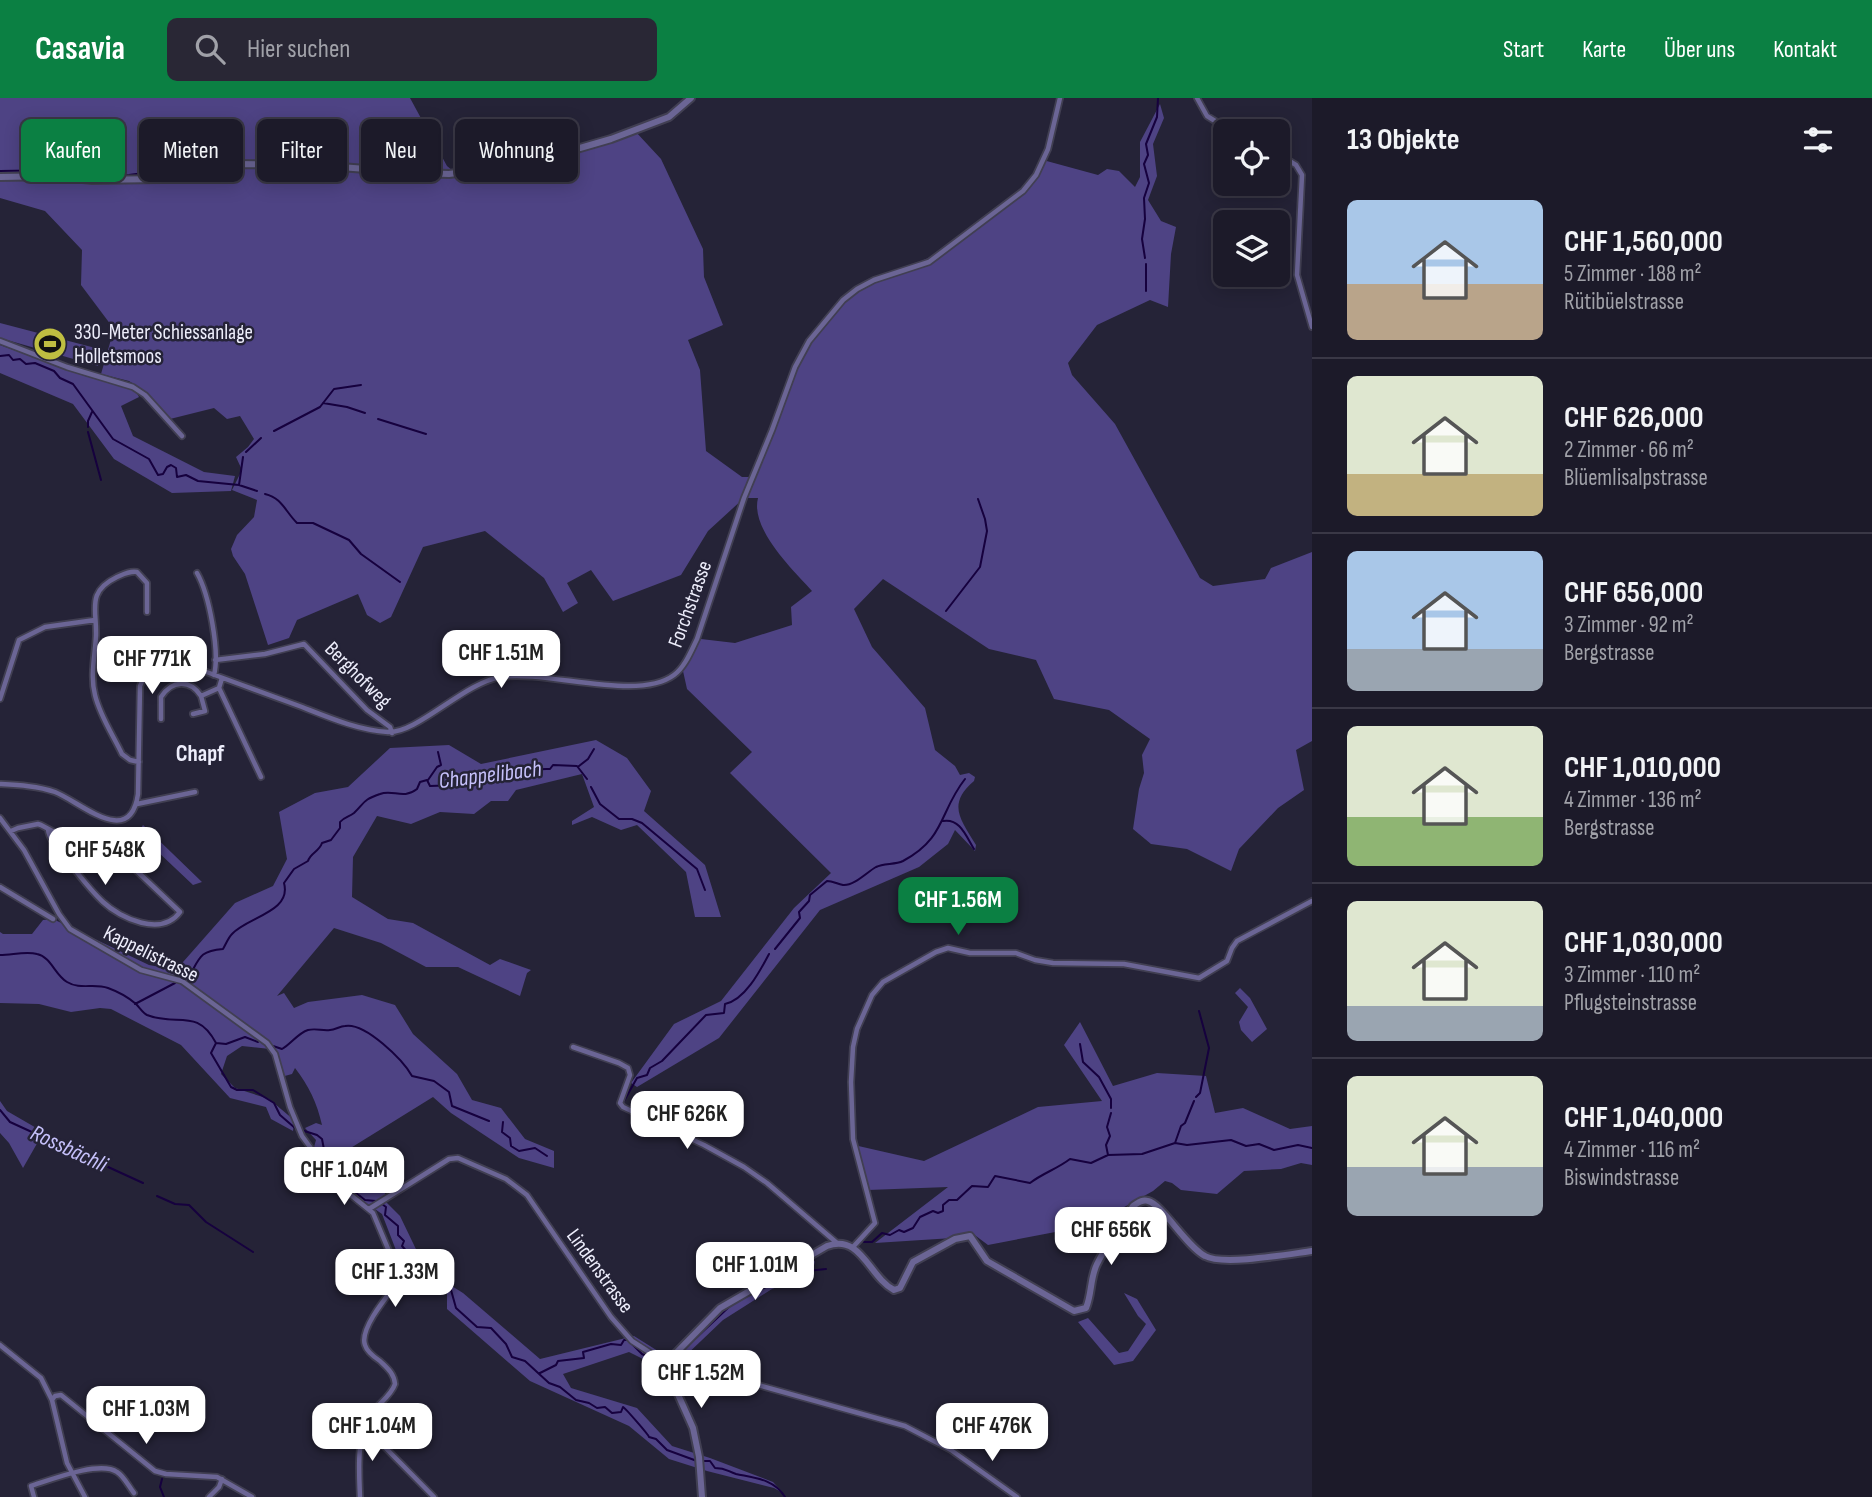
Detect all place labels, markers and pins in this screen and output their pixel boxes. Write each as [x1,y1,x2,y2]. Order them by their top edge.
place label: 330-Meter Schiessanlage Holletsmoos [74,320,253,369]
sports icon: 330-Meter Schiessanlage Holletsmoos [31,325,69,363]
pin: CHF 1.51M [421,630,581,690]
pin: CHF 771K [80,636,224,696]
pin: CHF 548K [33,828,177,887]
pin: CHF 1.56M [878,878,1038,937]
pin: CHF 626K [615,1091,759,1151]
pin: CHF 1.04M [264,1148,424,1207]
pin: CHF 656K [1039,1208,1183,1267]
pin: CHF 1.01M [675,1242,835,1302]
pin: CHF 1.33M [315,1250,475,1309]
pin: CHF 1.52M [621,1350,781,1410]
pin: CHF 1.03M [66,1386,226,1446]
pin: CHF 1.04M [292,1404,452,1463]
pin: CHF 476K [920,1404,1064,1463]

